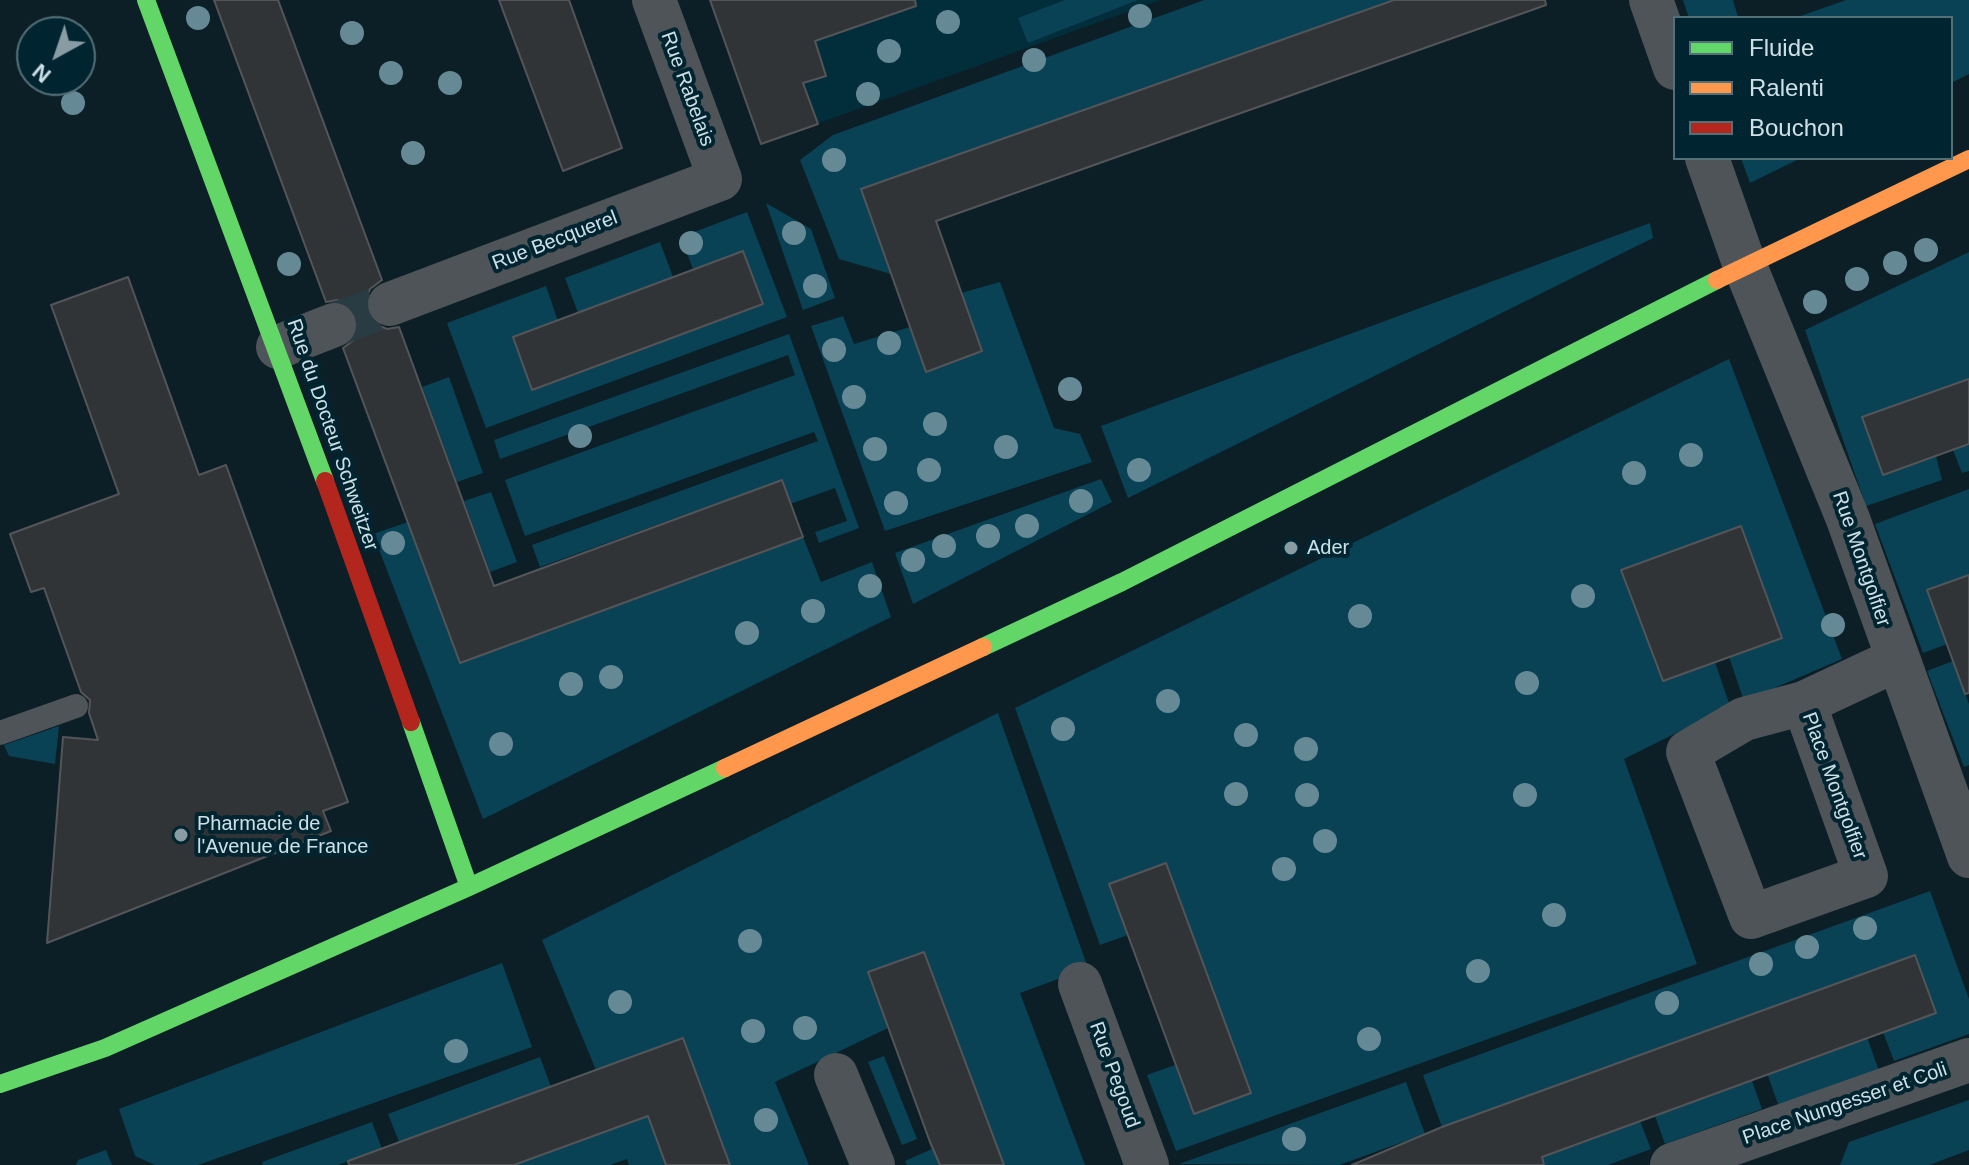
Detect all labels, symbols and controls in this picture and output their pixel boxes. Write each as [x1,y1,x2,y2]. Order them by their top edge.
north arrow [16,16,96,96]
legend [1673,16,1953,160]
street label: Rue Rabelais [655,28,719,150]
text: Fluide [1749,34,1814,61]
text: N [27,59,56,88]
text: Ralenti [1749,74,1824,101]
text: Bouchon [1749,114,1844,141]
street label: Rue Becquerel [489,206,621,276]
street label: Rue du Docteur Schweitzer [281,316,383,554]
street label: Rue Montgolfier [1827,488,1895,630]
place label: Ader [1307,536,1349,560]
marker: Ader [1282,539,1300,557]
street label: Place Montgolfier [1796,709,1872,863]
place label: Pharmacie de l'Avenue de France [197,812,368,859]
marker: Pharmacie de l'Avenue de France [172,826,190,844]
street label: Rue Pegoud [1084,1019,1144,1131]
street label: Place Nungesser et Coli [1740,1058,1950,1150]

